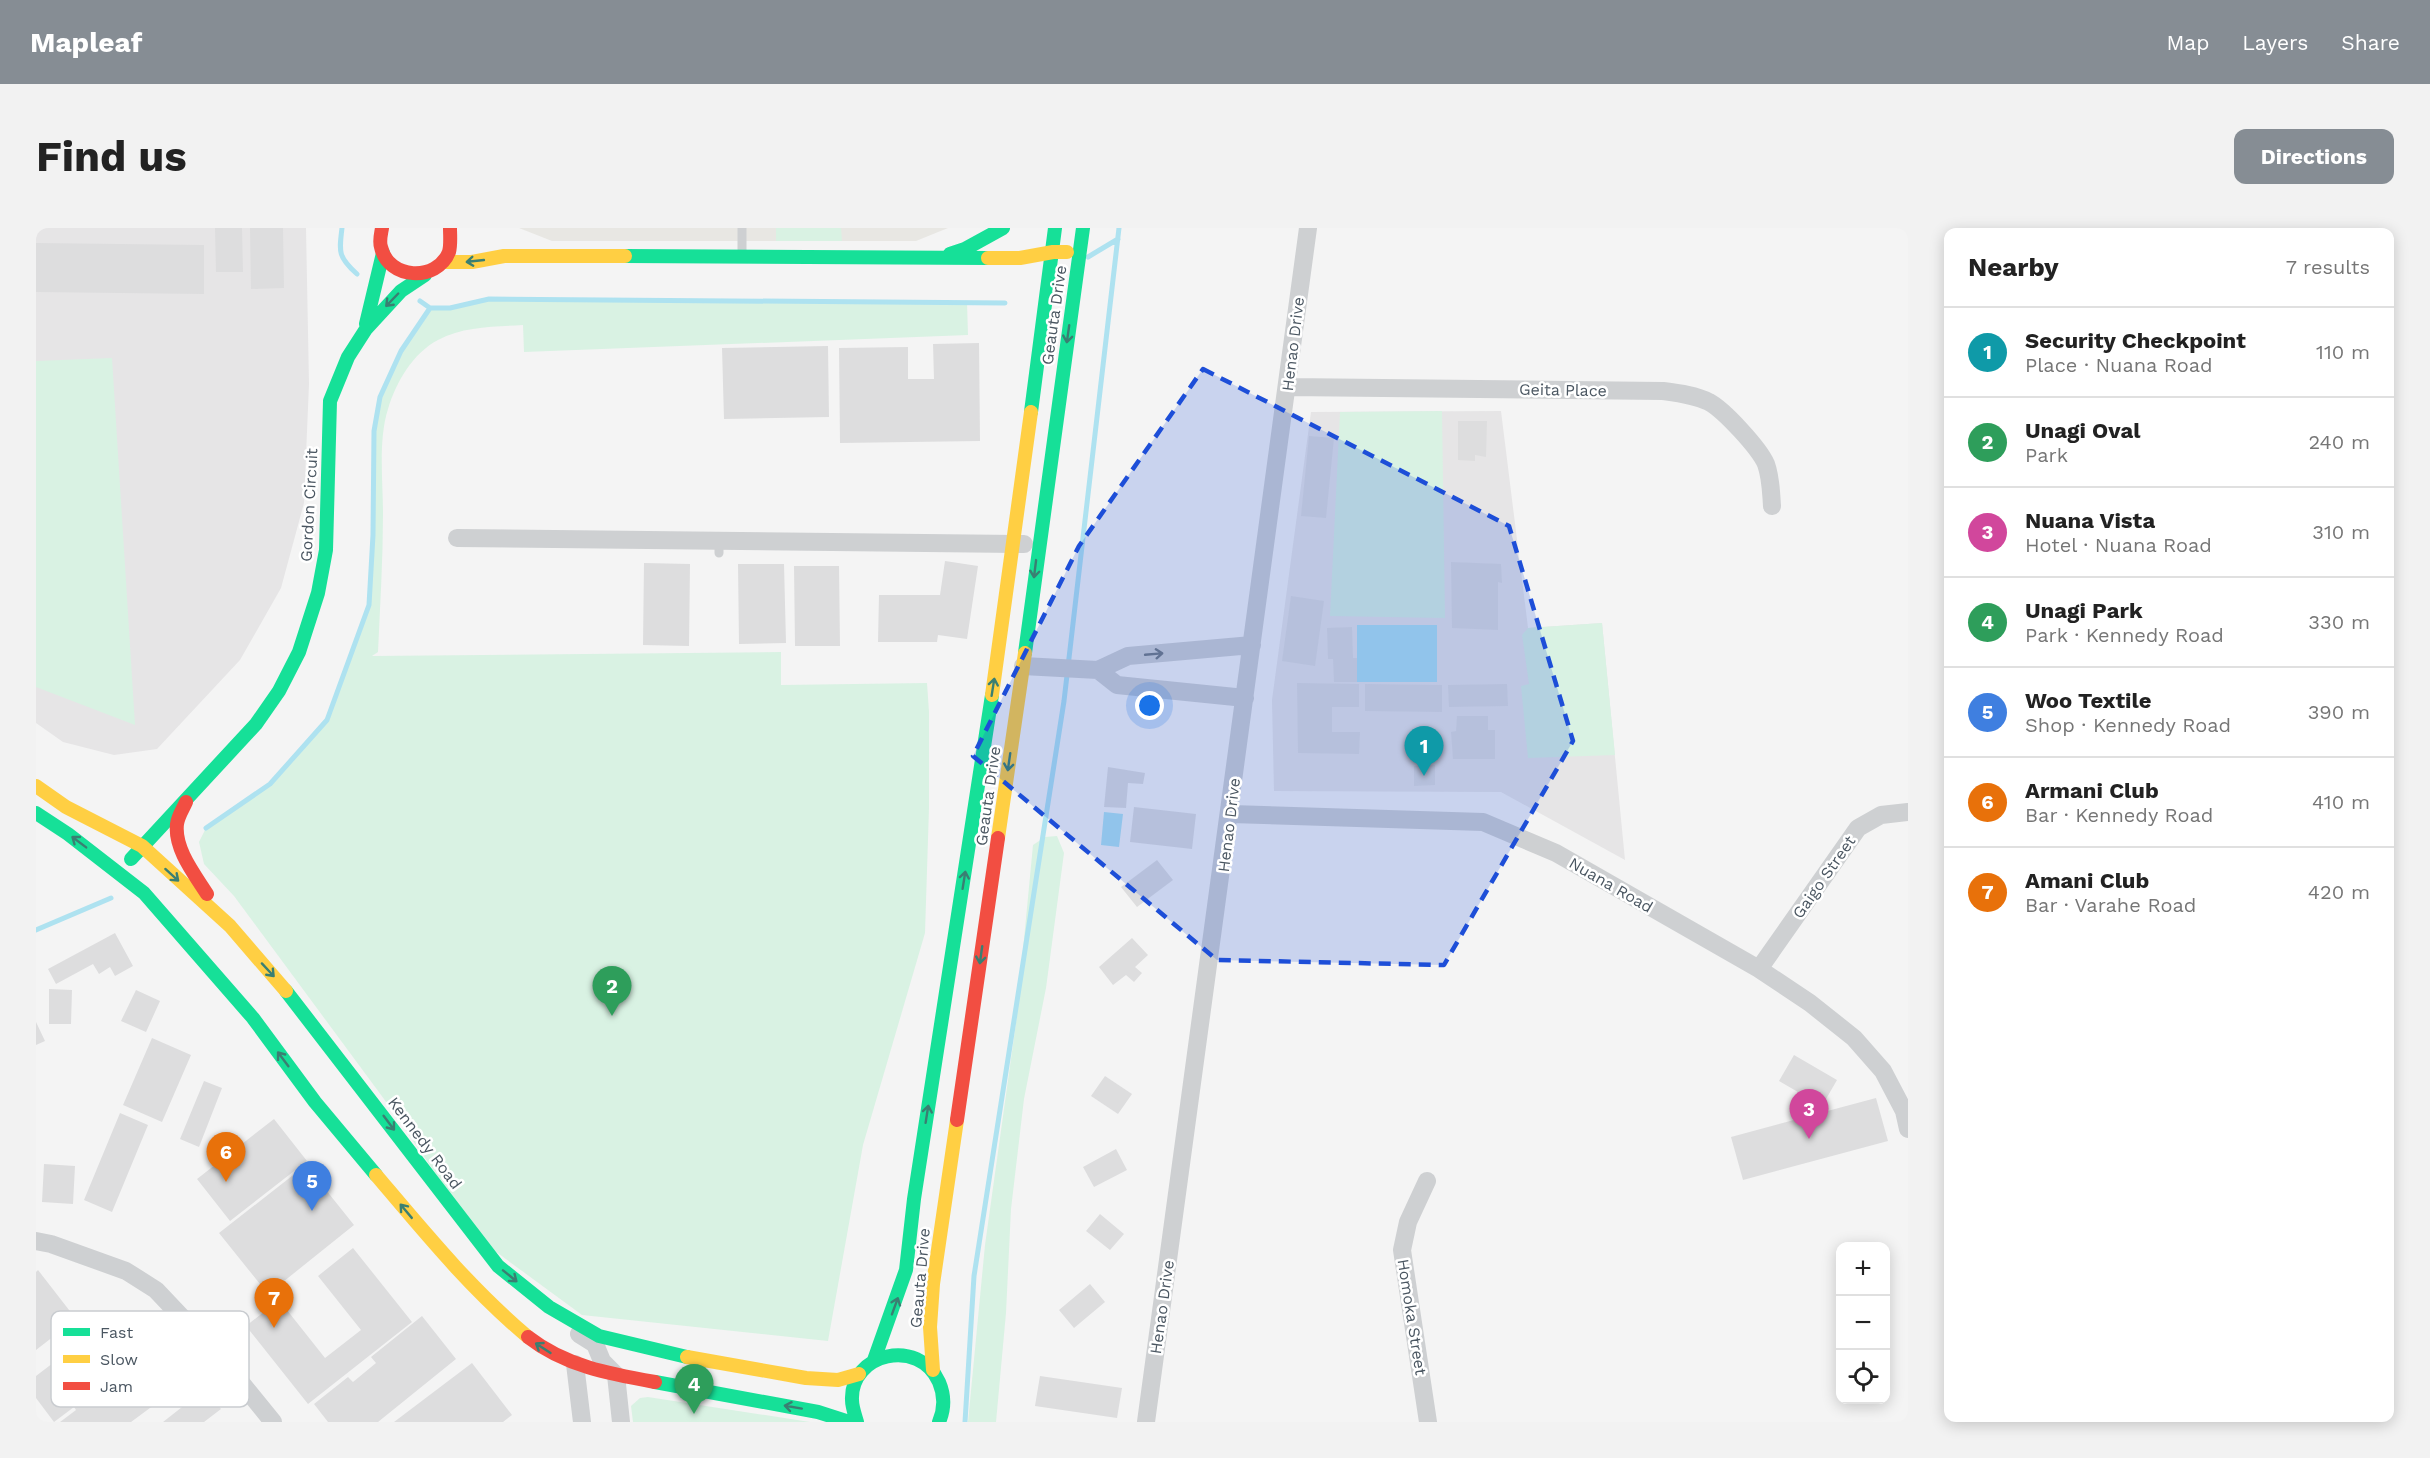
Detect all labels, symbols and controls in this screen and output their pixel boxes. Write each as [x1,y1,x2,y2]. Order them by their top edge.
text: Mapleaf [30,26,142,59]
text: Map [2166,30,2209,55]
text: Layers [2242,30,2308,55]
text: Share [2341,30,2400,55]
button: Directions [2234,129,2394,184]
text: Find us [36,132,187,181]
text: Nearby [1968,252,2059,282]
one-way arrow [465,255,485,266]
text: 7 results [2286,255,2370,279]
street label: Geauta Drive [1038,264,1070,366]
one-way arrow [385,292,400,307]
street label: Henao Drive [1278,296,1308,392]
one-way arrow [1062,324,1073,343]
text: Security Checkpoint [2025,328,2246,353]
text: 1 [1983,340,1992,364]
text: 110 m [2316,340,2370,364]
text: Place · Nuana Road [2025,353,2213,377]
street label: Geita Place [1519,380,1607,400]
text: Unagi Oval [2025,418,2140,443]
text: 2 [1982,430,1993,454]
text: 240 m [2308,430,2370,454]
text: Park [2025,443,2068,467]
street label: Gordon Circuit [297,447,321,562]
text: Nuana Vista [2025,508,2155,533]
text: 3 [1982,520,1993,544]
text: 310 m [2312,520,2370,544]
text: Hotel · Nuana Road [2025,533,2212,557]
one-way arrow [1029,558,1040,578]
text: Unagi Park [2025,598,2143,623]
text: 4 [1981,610,1994,634]
text: 330 m [2308,610,2370,634]
text: Park · Kennedy Road [2025,623,2224,647]
one-way arrow [1143,648,1163,659]
one-way arrow [988,678,999,697]
text: Woo Textile [2025,688,2151,713]
your location [1135,691,1164,720]
text: 5 [1982,700,1993,724]
text: 390 m [2308,700,2370,724]
text: Shop · Kennedy Road [2025,713,2231,737]
pin: 1 [1404,726,1444,776]
street label: Geauta Drive [972,745,1004,847]
one-way arrow [1004,752,1015,771]
street label: Henao Drive [1214,777,1244,873]
text: Armani Club [2025,778,2159,803]
text: 6 [1981,790,1994,814]
text: 410 m [2312,790,2370,814]
text: Bar · Kennedy Road [2025,803,2213,827]
street label: Gaigo Street [1789,832,1860,922]
one-way arrow [71,835,87,848]
street label: Nuana Road [1566,853,1656,917]
one-way arrow [164,868,179,882]
text: Amani Club [2025,868,2149,893]
one-way arrow [958,870,969,890]
text: 7 [1981,880,1994,904]
text: 420 m [2308,880,2370,904]
text: Bar · Varahe Road [2025,893,2196,917]
one-way arrow [976,944,987,964]
one-way arrow [261,963,276,978]
pin: 2 [592,966,632,1016]
one-way arrow [277,1051,290,1067]
pin: 3 [1790,1090,1828,1139]
street label: Kennedy Road [384,1093,466,1193]
one-way arrow [922,1105,933,1124]
one-way arrow [383,1115,396,1131]
pin: 6 [206,1132,246,1182]
pin: 5 [292,1162,332,1211]
one-way arrow [399,1203,412,1219]
street label: Geauta Drive [906,1227,934,1329]
map controls [1836,1242,1890,1404]
button: + [1836,1242,1890,1296]
street label: Homoka Street [1393,1258,1431,1377]
street label: Henao Drive [1146,1259,1178,1355]
one-way arrow [502,1269,518,1282]
pin: 7 [254,1278,294,1328]
button: − [1836,1296,1890,1350]
one-way arrow [890,1297,901,1315]
legend [51,1311,249,1407]
text: Fast [100,1323,133,1342]
one-way arrow [535,1342,552,1354]
text: Slow [100,1350,138,1369]
button: locate [1836,1350,1890,1404]
pin: 4 [674,1364,714,1414]
text: Jam [100,1377,133,1396]
one-way arrow [783,1401,803,1412]

